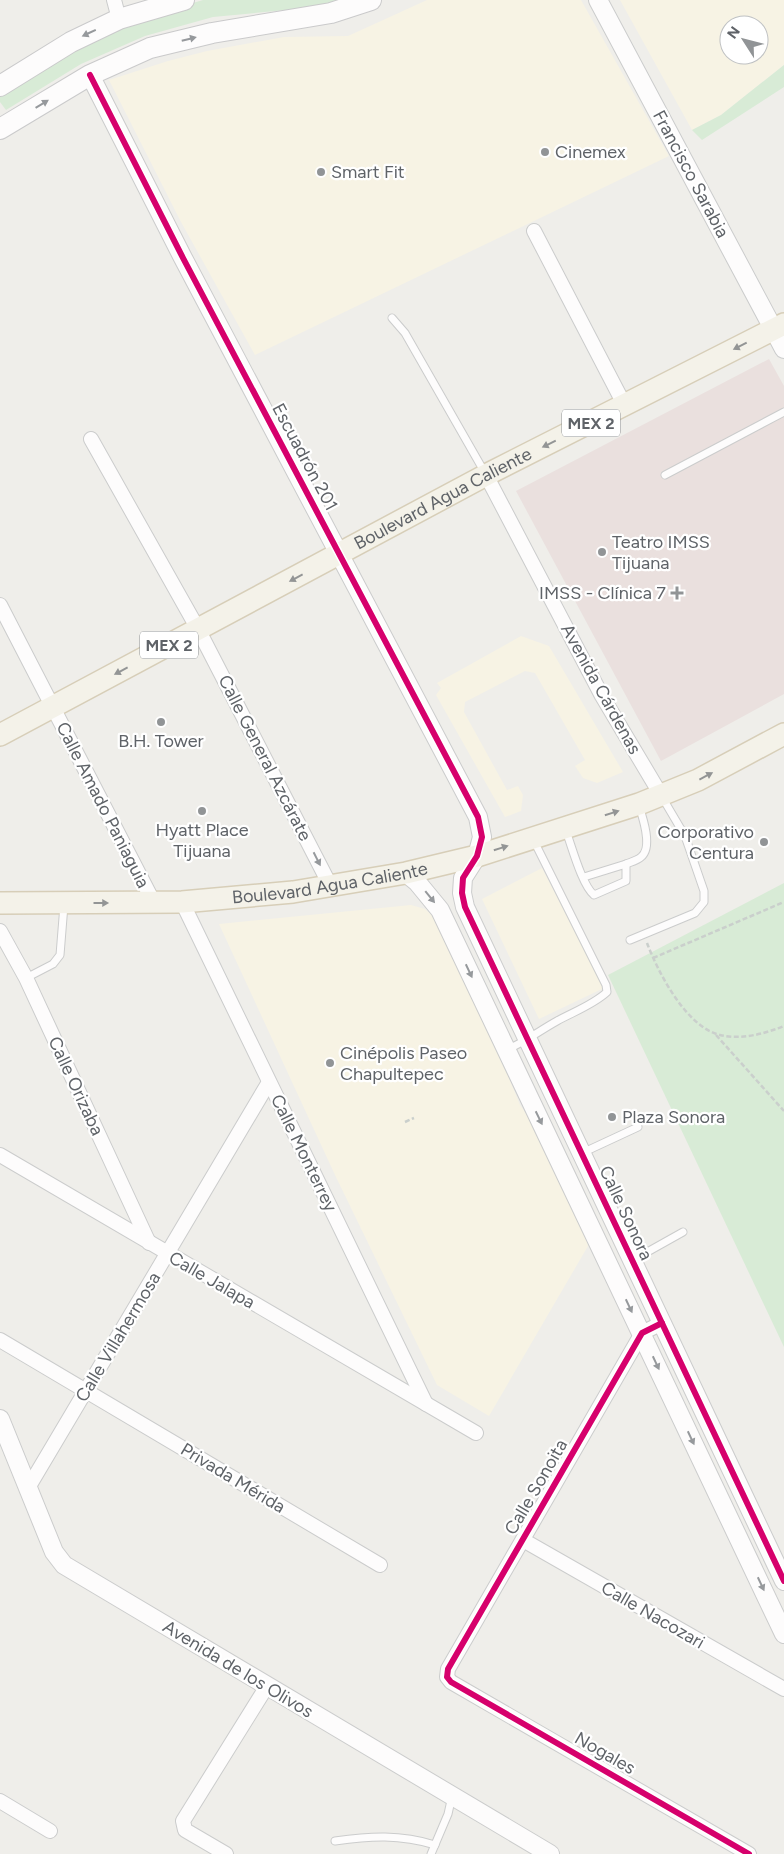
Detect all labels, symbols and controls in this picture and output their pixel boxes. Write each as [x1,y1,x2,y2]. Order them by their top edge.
north arrow [719,15,769,65]
text: N [724,23,744,42]
one-way arrow [82,30,96,38]
one-way arrow [182,35,197,43]
one-way arrow [35,99,48,108]
street label: Francisco Sarabia [648,106,734,242]
place label: Cinemex [555,141,626,163]
marker: Cinemex [539,146,551,158]
place label: Smart Fit [331,161,405,183]
marker: Smart Fit [315,166,327,178]
one-way arrow [733,342,748,350]
street label: Escuadrón 201 [267,399,343,515]
road number: MEX 2 [562,409,620,436]
one-way arrow [542,440,556,448]
street label: Boulevard Agua Caliente [350,443,535,555]
place label: Teatro IMSS Tijuana [612,531,710,574]
marker: Teatro IMSS Tijuana [596,546,608,558]
one-way arrow [289,574,303,582]
place label: IMSS - Clínica 7 [539,582,666,604]
marker: IMSS - Clínica 7 [670,586,684,600]
street label: Avenida Cárdenas [556,620,646,758]
road number: MEX 2 [140,632,198,658]
one-way arrow [115,666,128,675]
street label: Calle General Azcárate [214,671,316,845]
marker: B.H. Tower [155,716,167,728]
street label: Calle Amado Paniaguia [52,718,154,892]
place label: B.H. Tower [118,730,204,752]
one-way arrow [698,772,713,780]
marker: Hyatt Place Tijuana [196,805,208,817]
one-way arrow [604,809,619,816]
place label: Hyatt Place Tijuana [155,819,249,862]
place label: Corporativo Centura [658,821,754,864]
marker: Corporativo Centura [758,836,770,848]
one-way arrow [494,843,509,851]
one-way arrow [313,852,321,866]
street label: Boulevard Agua Caliente [231,857,430,908]
one-way arrow [425,890,436,903]
one-way arrow [93,899,109,907]
one-way arrow [465,964,473,978]
street label: Calle Orizaba [44,1033,108,1139]
place label: Cinépolis Paseo Chapultepec [340,1042,467,1085]
marker: Cinépolis Paseo Chapultepec [324,1057,336,1069]
street label: Calle Monterrey [266,1091,342,1216]
place label: Plaza Sonora [622,1106,725,1128]
one-way arrow [535,1111,543,1125]
marker: Plaza Sonora [606,1111,618,1123]
street label: Calle Sonora [595,1162,657,1264]
street label: Calle Jalapa [165,1247,259,1313]
street label: Calle Villahermosa [71,1268,165,1406]
one-way arrow [625,1299,633,1313]
one-way arrow [652,1356,660,1371]
one-way arrow [687,1430,695,1445]
street label: Calle Sonoita [500,1435,572,1539]
street label: Privada Mérida [177,1438,289,1518]
street label: Calle Nacozari [597,1576,709,1654]
one-way arrow [757,1577,765,1591]
street label: Avenida de los Olivos [159,1615,317,1723]
street label: Nogales [571,1727,639,1779]

